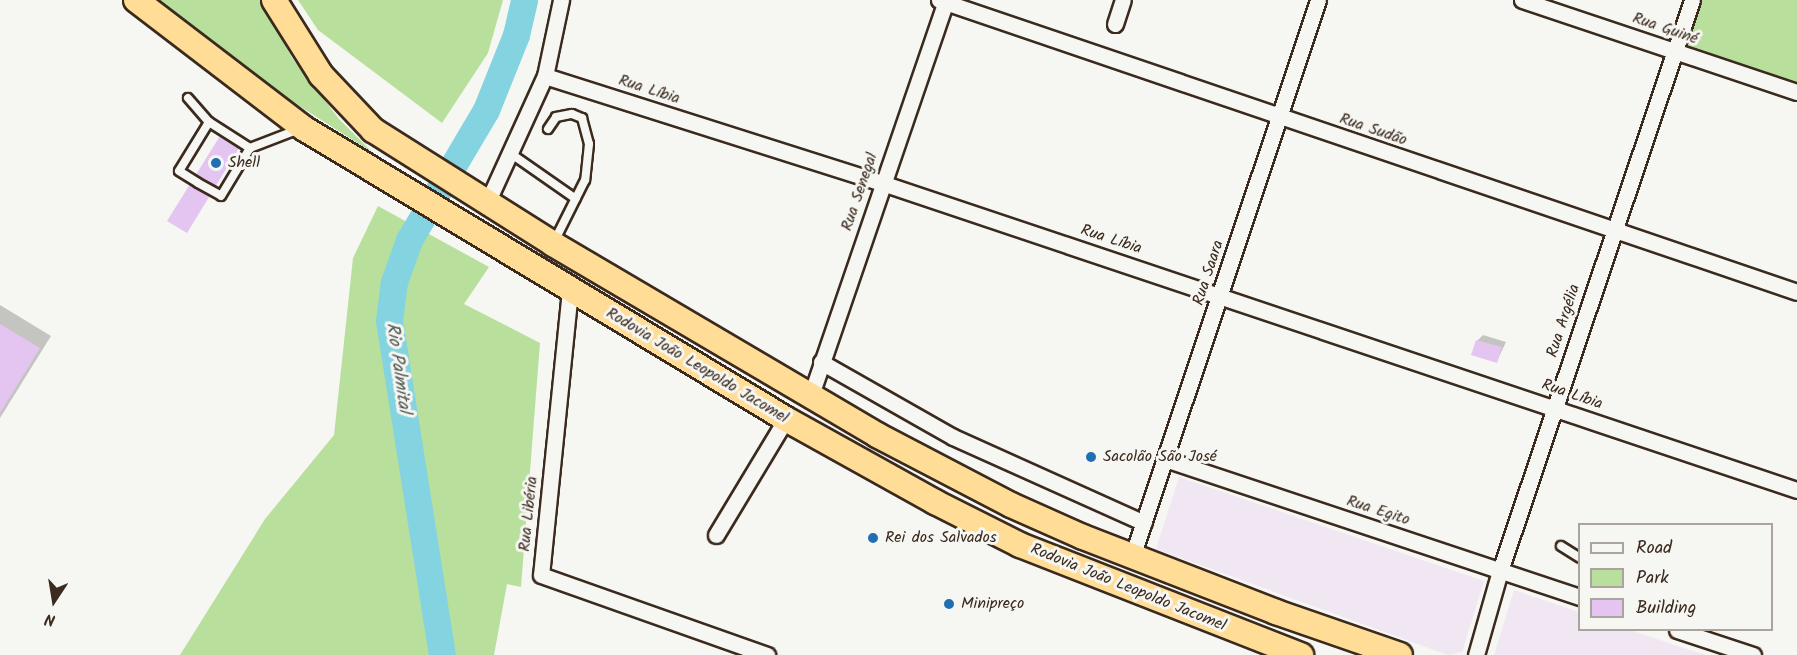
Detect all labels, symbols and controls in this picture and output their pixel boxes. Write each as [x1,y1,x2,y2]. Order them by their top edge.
street label: Rua Guiné [1630,9,1700,49]
street label: Rua Líbia [616,71,682,109]
street label: Rua Sudão [1337,110,1409,150]
street label: Rua Senegal [838,150,882,234]
place label: Shell [228,153,260,173]
marker: Shell [209,156,223,170]
street label: Rua Líbia [1078,221,1144,259]
street label: Rua Saara [1189,238,1229,308]
street label: Rua Argélia [1543,282,1585,360]
street label: Rodovia João Leopoldo Jacomel [602,304,792,428]
water label: Rio Palmital [380,321,414,415]
street label: Rua Líbia [1539,376,1605,414]
place label: Sacolão São José [1103,447,1217,467]
marker: Sacolão São José [1084,450,1098,464]
street label: Rua Libéria [516,475,542,553]
street label: Rua Egito [1344,492,1412,530]
legend [1578,523,1773,631]
place label: Rei dos Salvados [885,528,996,548]
marker: Rei dos Salvados [866,531,880,545]
text: Road [1636,534,1672,563]
street label: Rodovia João Leopoldo Jacomel [1027,540,1229,636]
text: Park [1636,564,1669,593]
north arrow [24,571,84,631]
place label: Minipreço [961,594,1024,614]
text: Building [1636,594,1696,623]
marker: Minipreço [942,597,956,611]
text: N [43,606,58,632]

